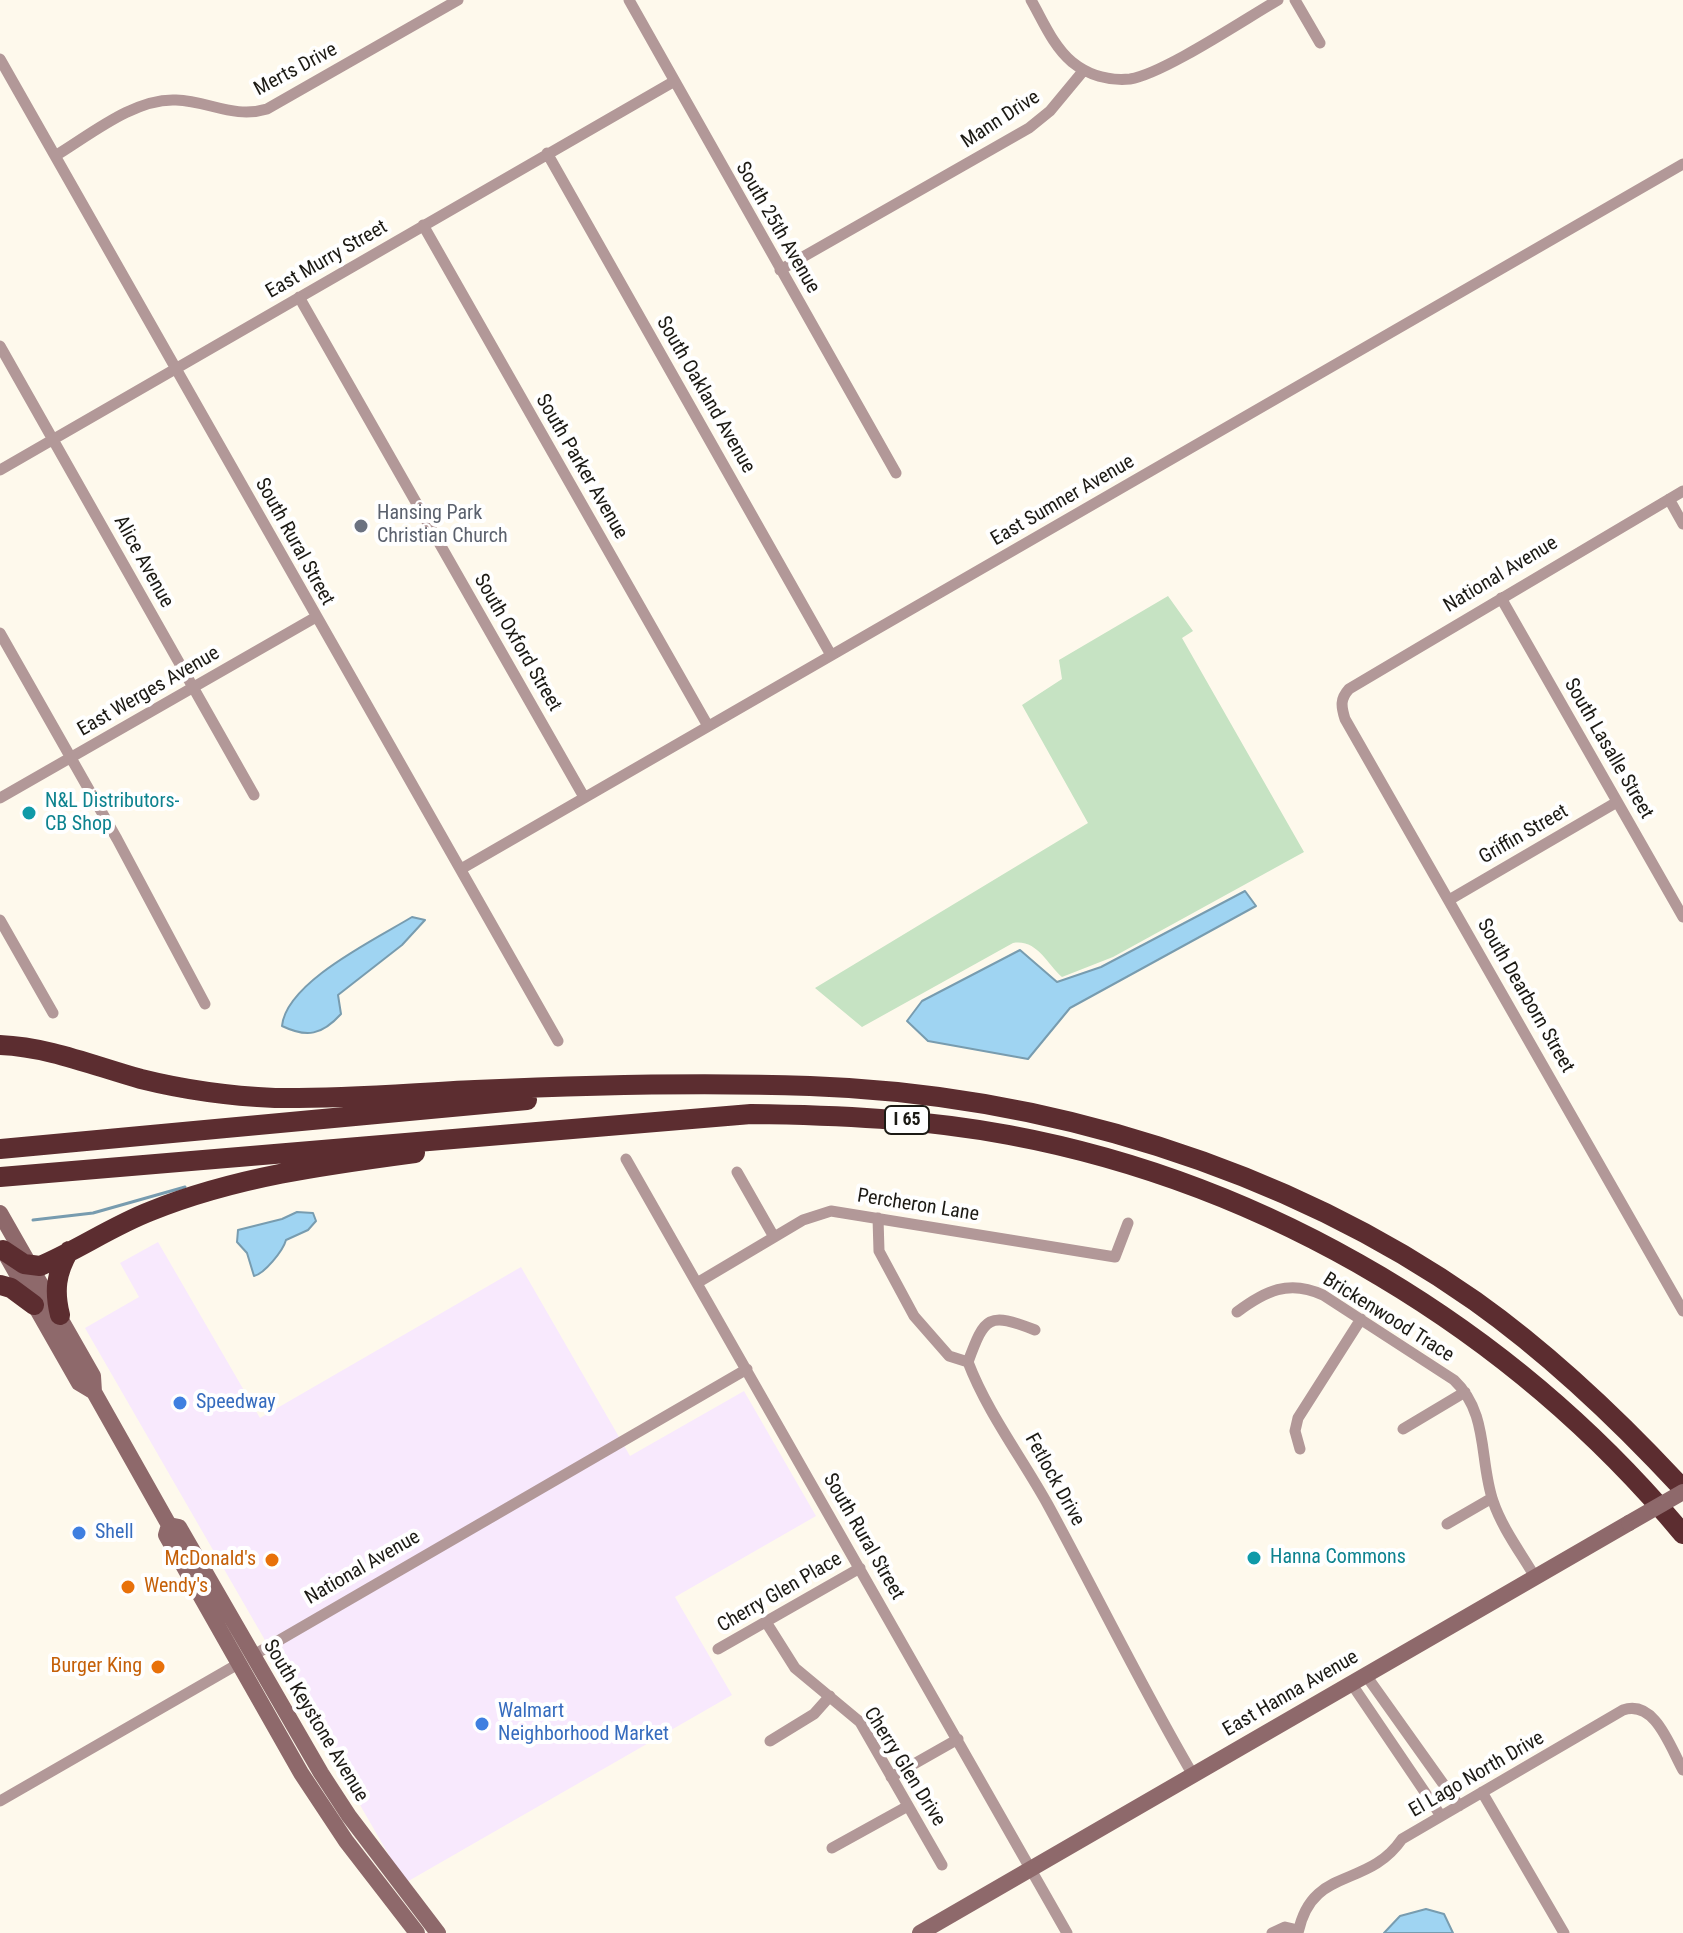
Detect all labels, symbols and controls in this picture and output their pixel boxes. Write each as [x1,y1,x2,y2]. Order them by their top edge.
street label: Merts Drive [250,38,342,102]
street label: Mann Drive [957,86,1045,154]
street label: South 25th Avenue [730,158,824,298]
street label: East Murry Street [262,216,392,304]
street label: South Oakland Avenue [650,312,760,478]
street label: South Parker Avenue [530,390,632,544]
street label: East Sumner Avenue [987,450,1139,552]
street label: South Rural Street [249,474,339,610]
place label: Hansing Park Christian Church [377,502,508,549]
street label: Alice Avenue [108,512,178,612]
marker: Hansing Park Christian Church [352,517,370,535]
street label: National Avenue [1440,532,1562,618]
street label: South Oxford Street [468,570,566,716]
street label: East Werges Avenue [74,642,224,742]
street label: South Lasalle Street [1558,675,1658,823]
place label: N&L Distributors- CB Shop [45,790,180,837]
street label: Griffin Street [1475,800,1573,870]
marker: N&L Distributors- CB Shop [20,804,38,822]
street label: South Dearborn Street [1471,915,1579,1077]
road number: I 65 [885,1106,929,1134]
street label: Percheron Lane [855,1185,981,1227]
street label: Brickenwood Trace [1318,1268,1458,1368]
place label: Speedway [196,1391,276,1415]
marker: Speedway [171,1394,189,1412]
street label: Fetlock Drive [1019,1430,1089,1530]
street label: South Rural Street [817,1470,909,1604]
place label: Shell [95,1521,134,1545]
marker: Shell [70,1524,88,1542]
street label: National Avenue [301,1525,425,1611]
place label: Hanna Commons [1270,1546,1406,1570]
place label: McDonald's [165,1548,256,1572]
street label: Cherry Glen Place [714,1548,846,1638]
marker: Hanna Commons [1245,1549,1263,1567]
marker: McDonald's [263,1551,281,1569]
place label: Wendy's [144,1575,208,1599]
marker: Wendy's [119,1578,137,1596]
street label: South Keystone Avenue [257,1636,373,1806]
street label: East Hanna Avenue [1219,1646,1363,1742]
place label: Burger King [51,1655,142,1679]
marker: Burger King [149,1658,167,1676]
place label: Walmart Neighborhood Market [498,1700,669,1747]
street label: Cherry Glen Drive [858,1703,950,1831]
marker: Walmart Neighborhood Market [473,1715,491,1733]
street label: El Lago North Drive [1405,1727,1549,1823]

